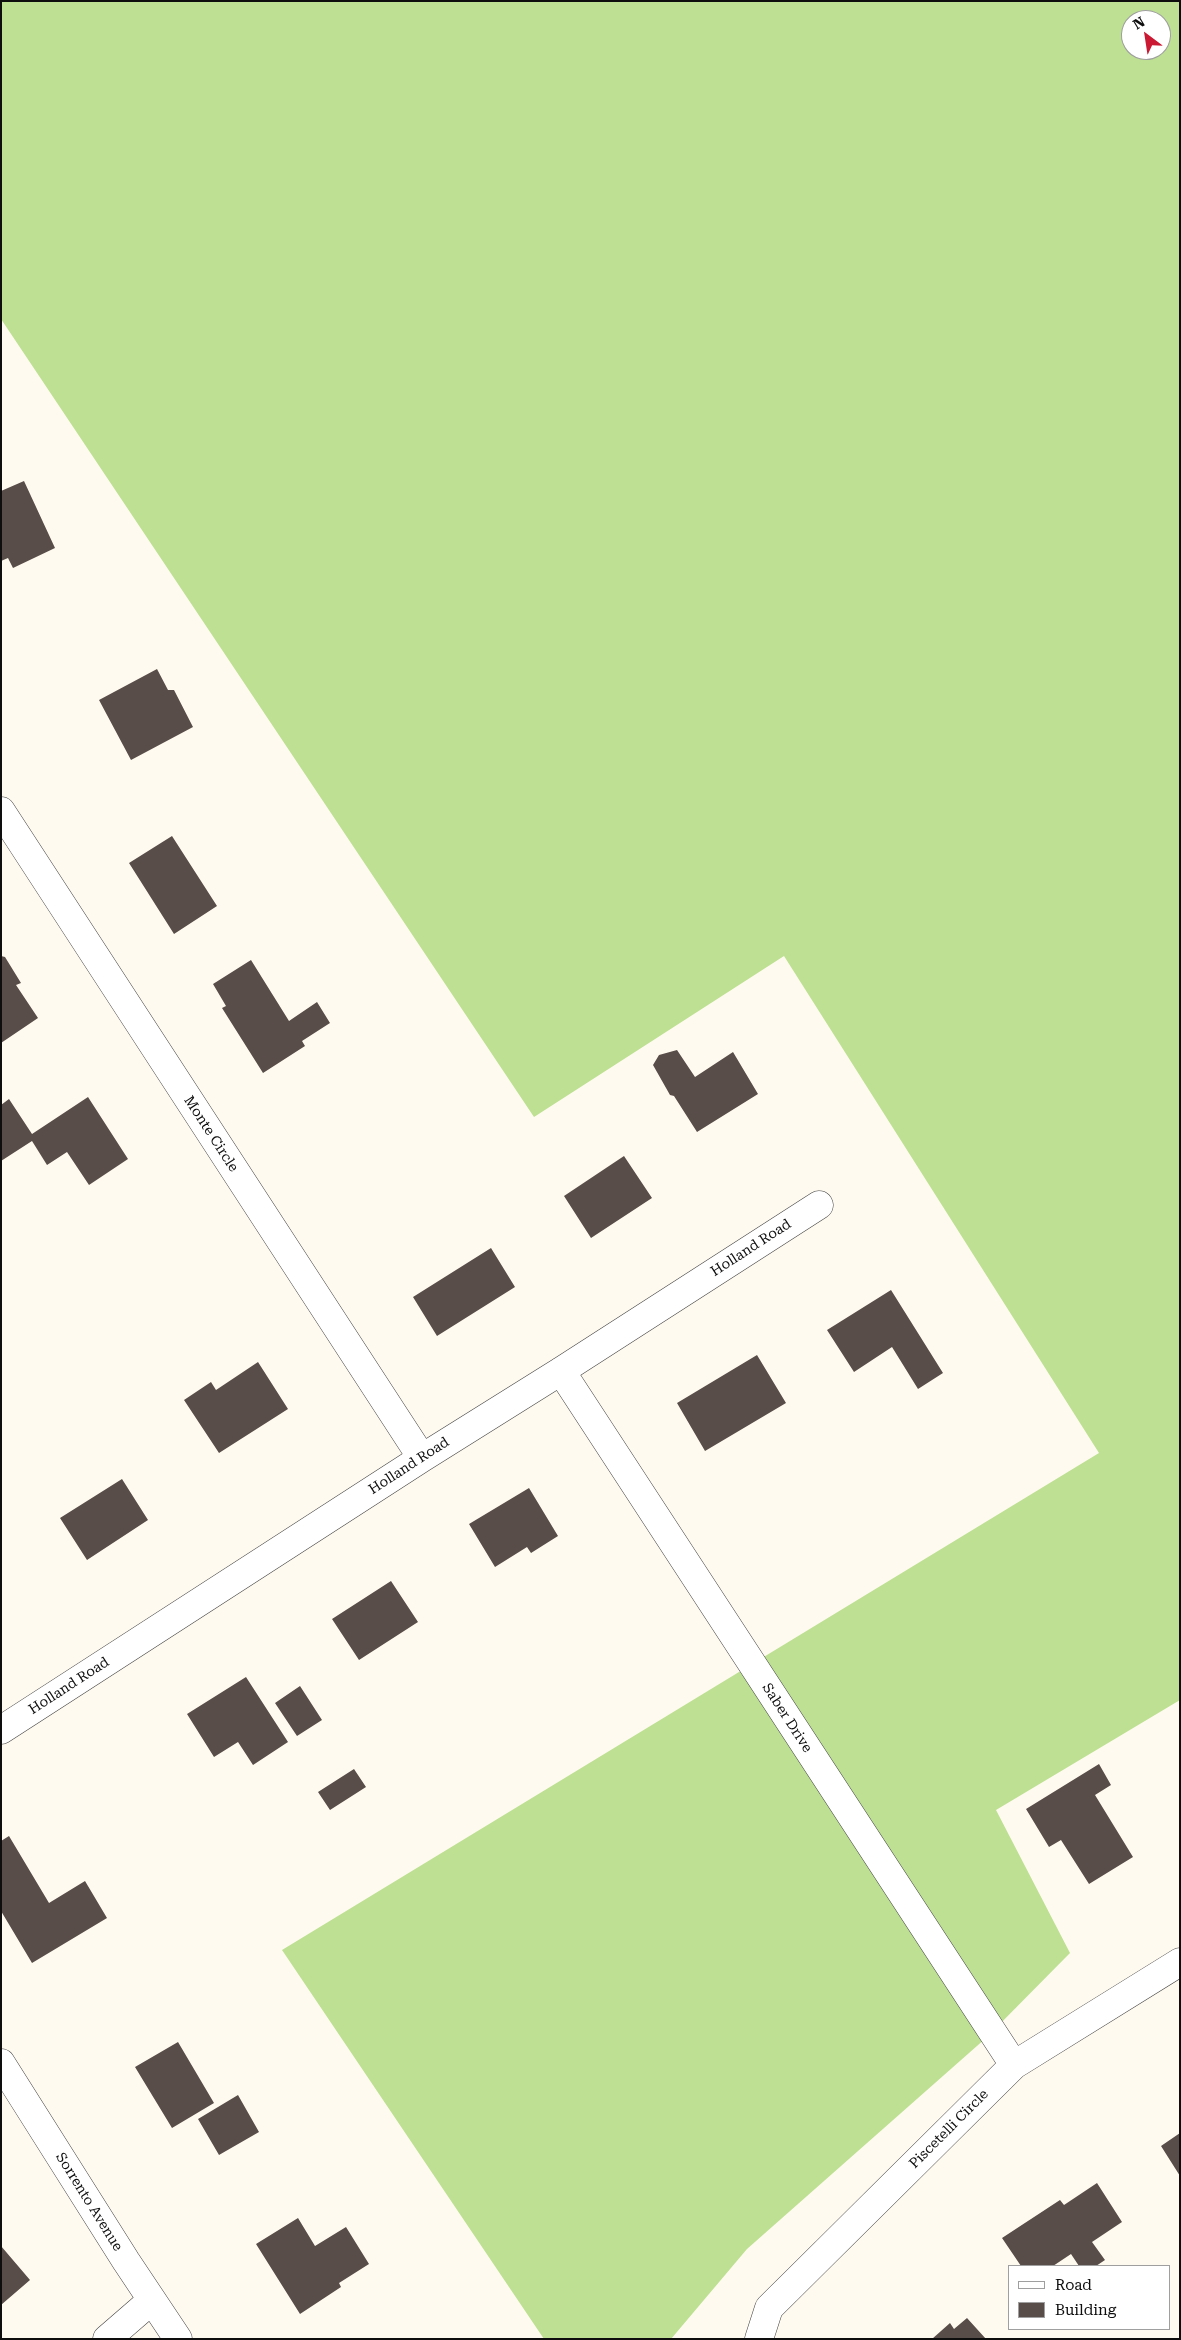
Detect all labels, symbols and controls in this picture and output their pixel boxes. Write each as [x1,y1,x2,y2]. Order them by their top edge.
north arrow [1121,10,1171,60]
text: N [1130,13,1148,33]
street label: Monte Circle [180,1093,242,1175]
street label: Holland Road [708,1216,794,1280]
street label: Holland Road [366,1434,452,1498]
street label: Holland Road [26,1654,112,1718]
street label: Saber Drive [758,1680,816,1756]
street label: Piscetelli Circle [906,2086,992,2172]
street label: Sorrento Avenue [52,2150,126,2254]
legend [1008,2265,1171,2330]
text: Road [1055,2276,1092,2294]
text: Building [1055,2301,1116,2319]

